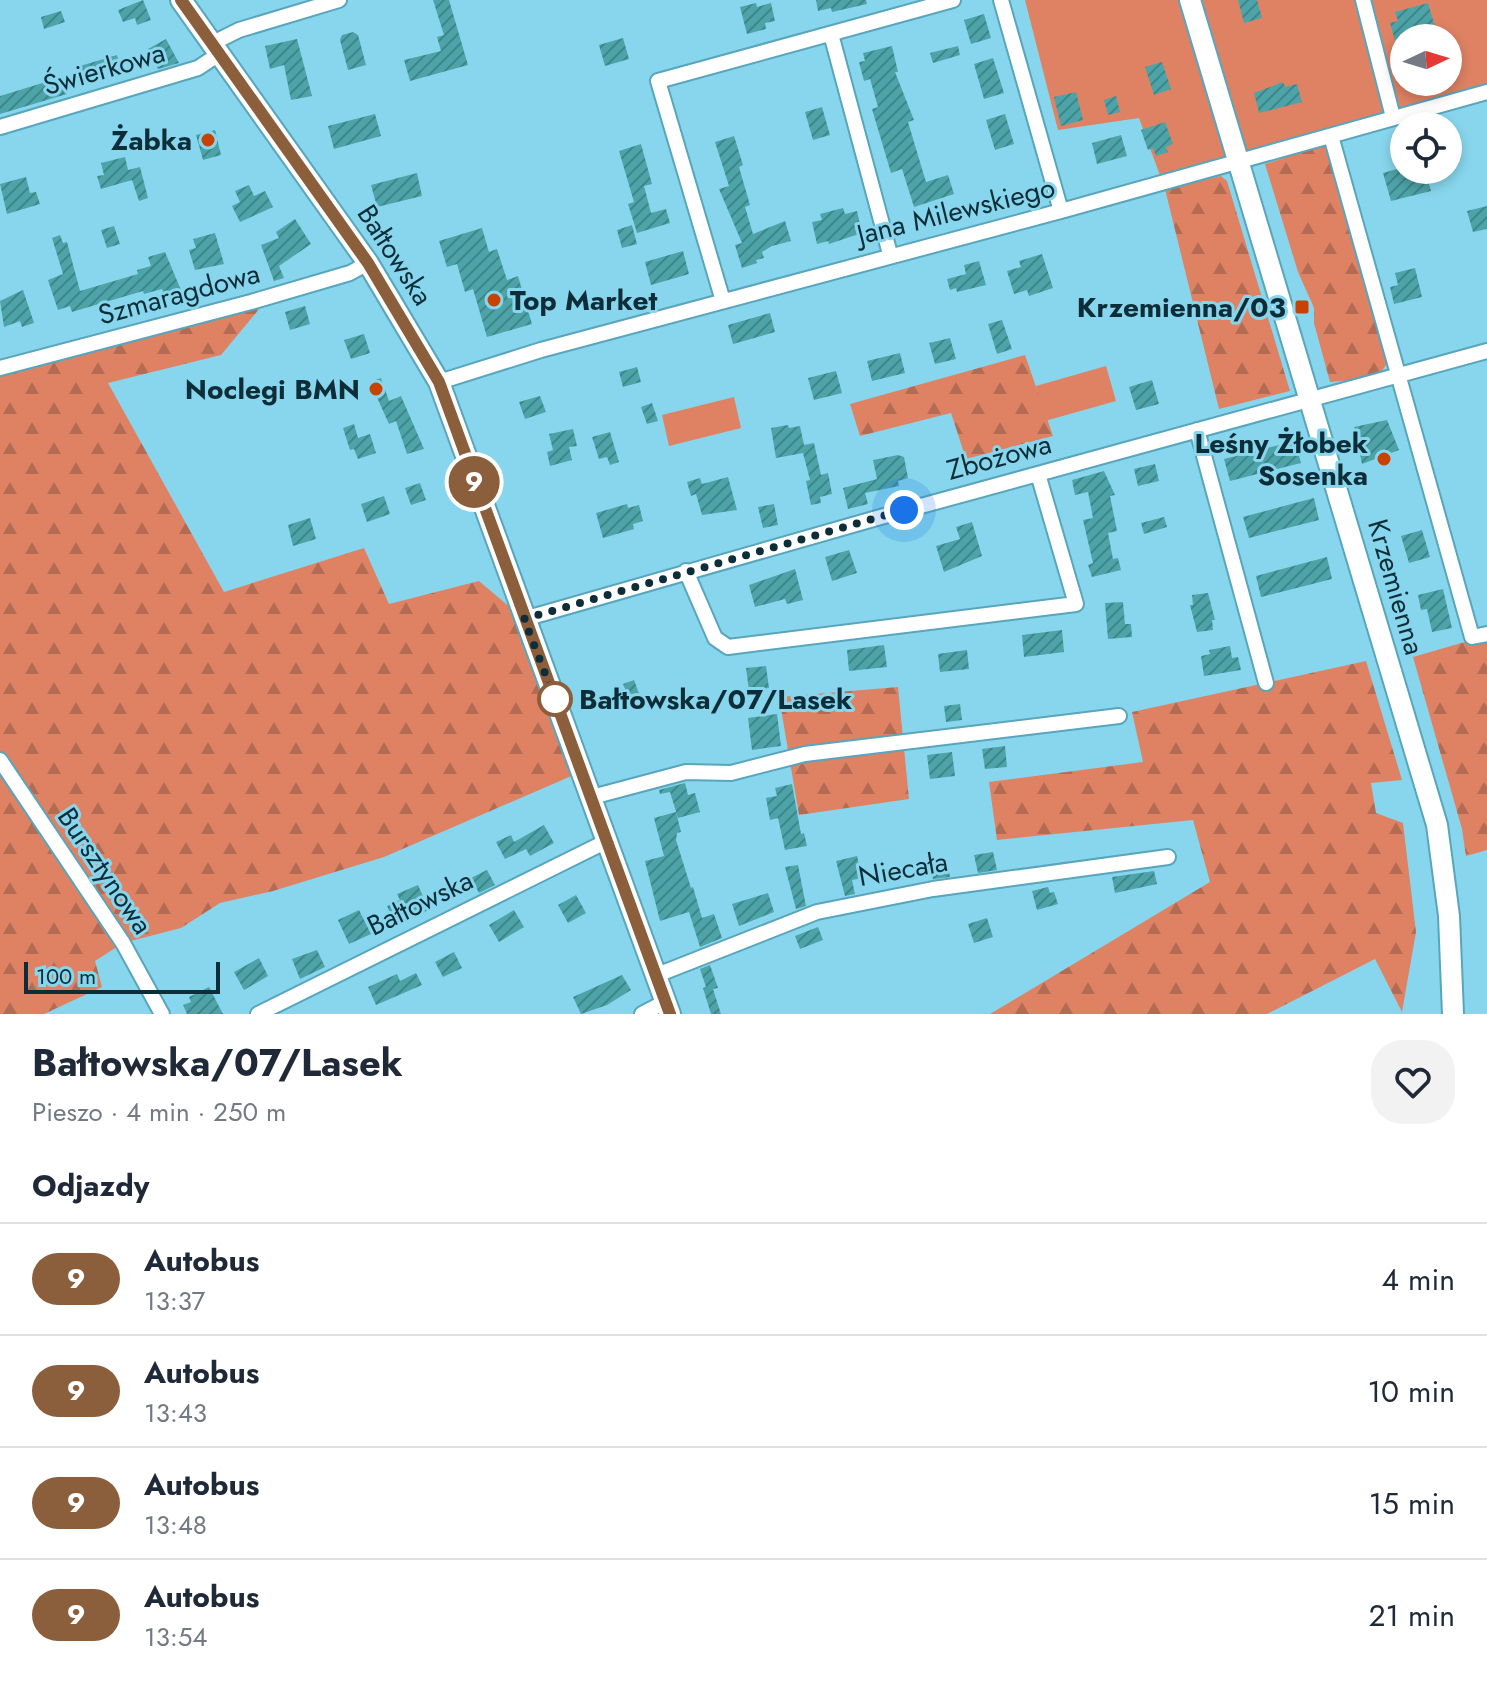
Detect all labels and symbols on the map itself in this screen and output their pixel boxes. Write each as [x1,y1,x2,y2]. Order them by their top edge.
north arrow [1390,24,1462,96]
street label: Świerkowa [38,32,170,106]
place label: Żabka [111,120,192,161]
marker: Żabka [199,131,217,149]
street label: Jana Milewskiego [849,167,1059,256]
street label: Bałtowska [347,196,443,314]
street label: Szmaragdowa [94,253,264,335]
place label: Top Market [510,280,657,321]
place label: Krzemienna/03 [1077,287,1286,328]
marker: Top Market [485,291,503,309]
marker: Krzemienna/03 [1293,298,1311,316]
place label: Noclegi BMN [185,369,360,410]
marker: Noclegi BMN [367,380,385,398]
street label: Zbożowa [942,423,1056,491]
place label: Leśny Żłobek Sosenka [1195,423,1368,496]
marker: Leśny Żłobek Sosenka [1375,450,1393,468]
line badge: 9 [448,456,500,508]
your location [884,490,924,530]
street label: Krzemienna [1357,514,1435,660]
place label: Bałtowska/07/Lasek [579,679,852,720]
marker: Bałtowska/07/Lasek [538,682,572,716]
street label: Bursztynowa [47,799,163,943]
street label: Niecała [855,841,951,897]
street label: Bałtowska [360,860,480,946]
scale bar [24,958,220,994]

